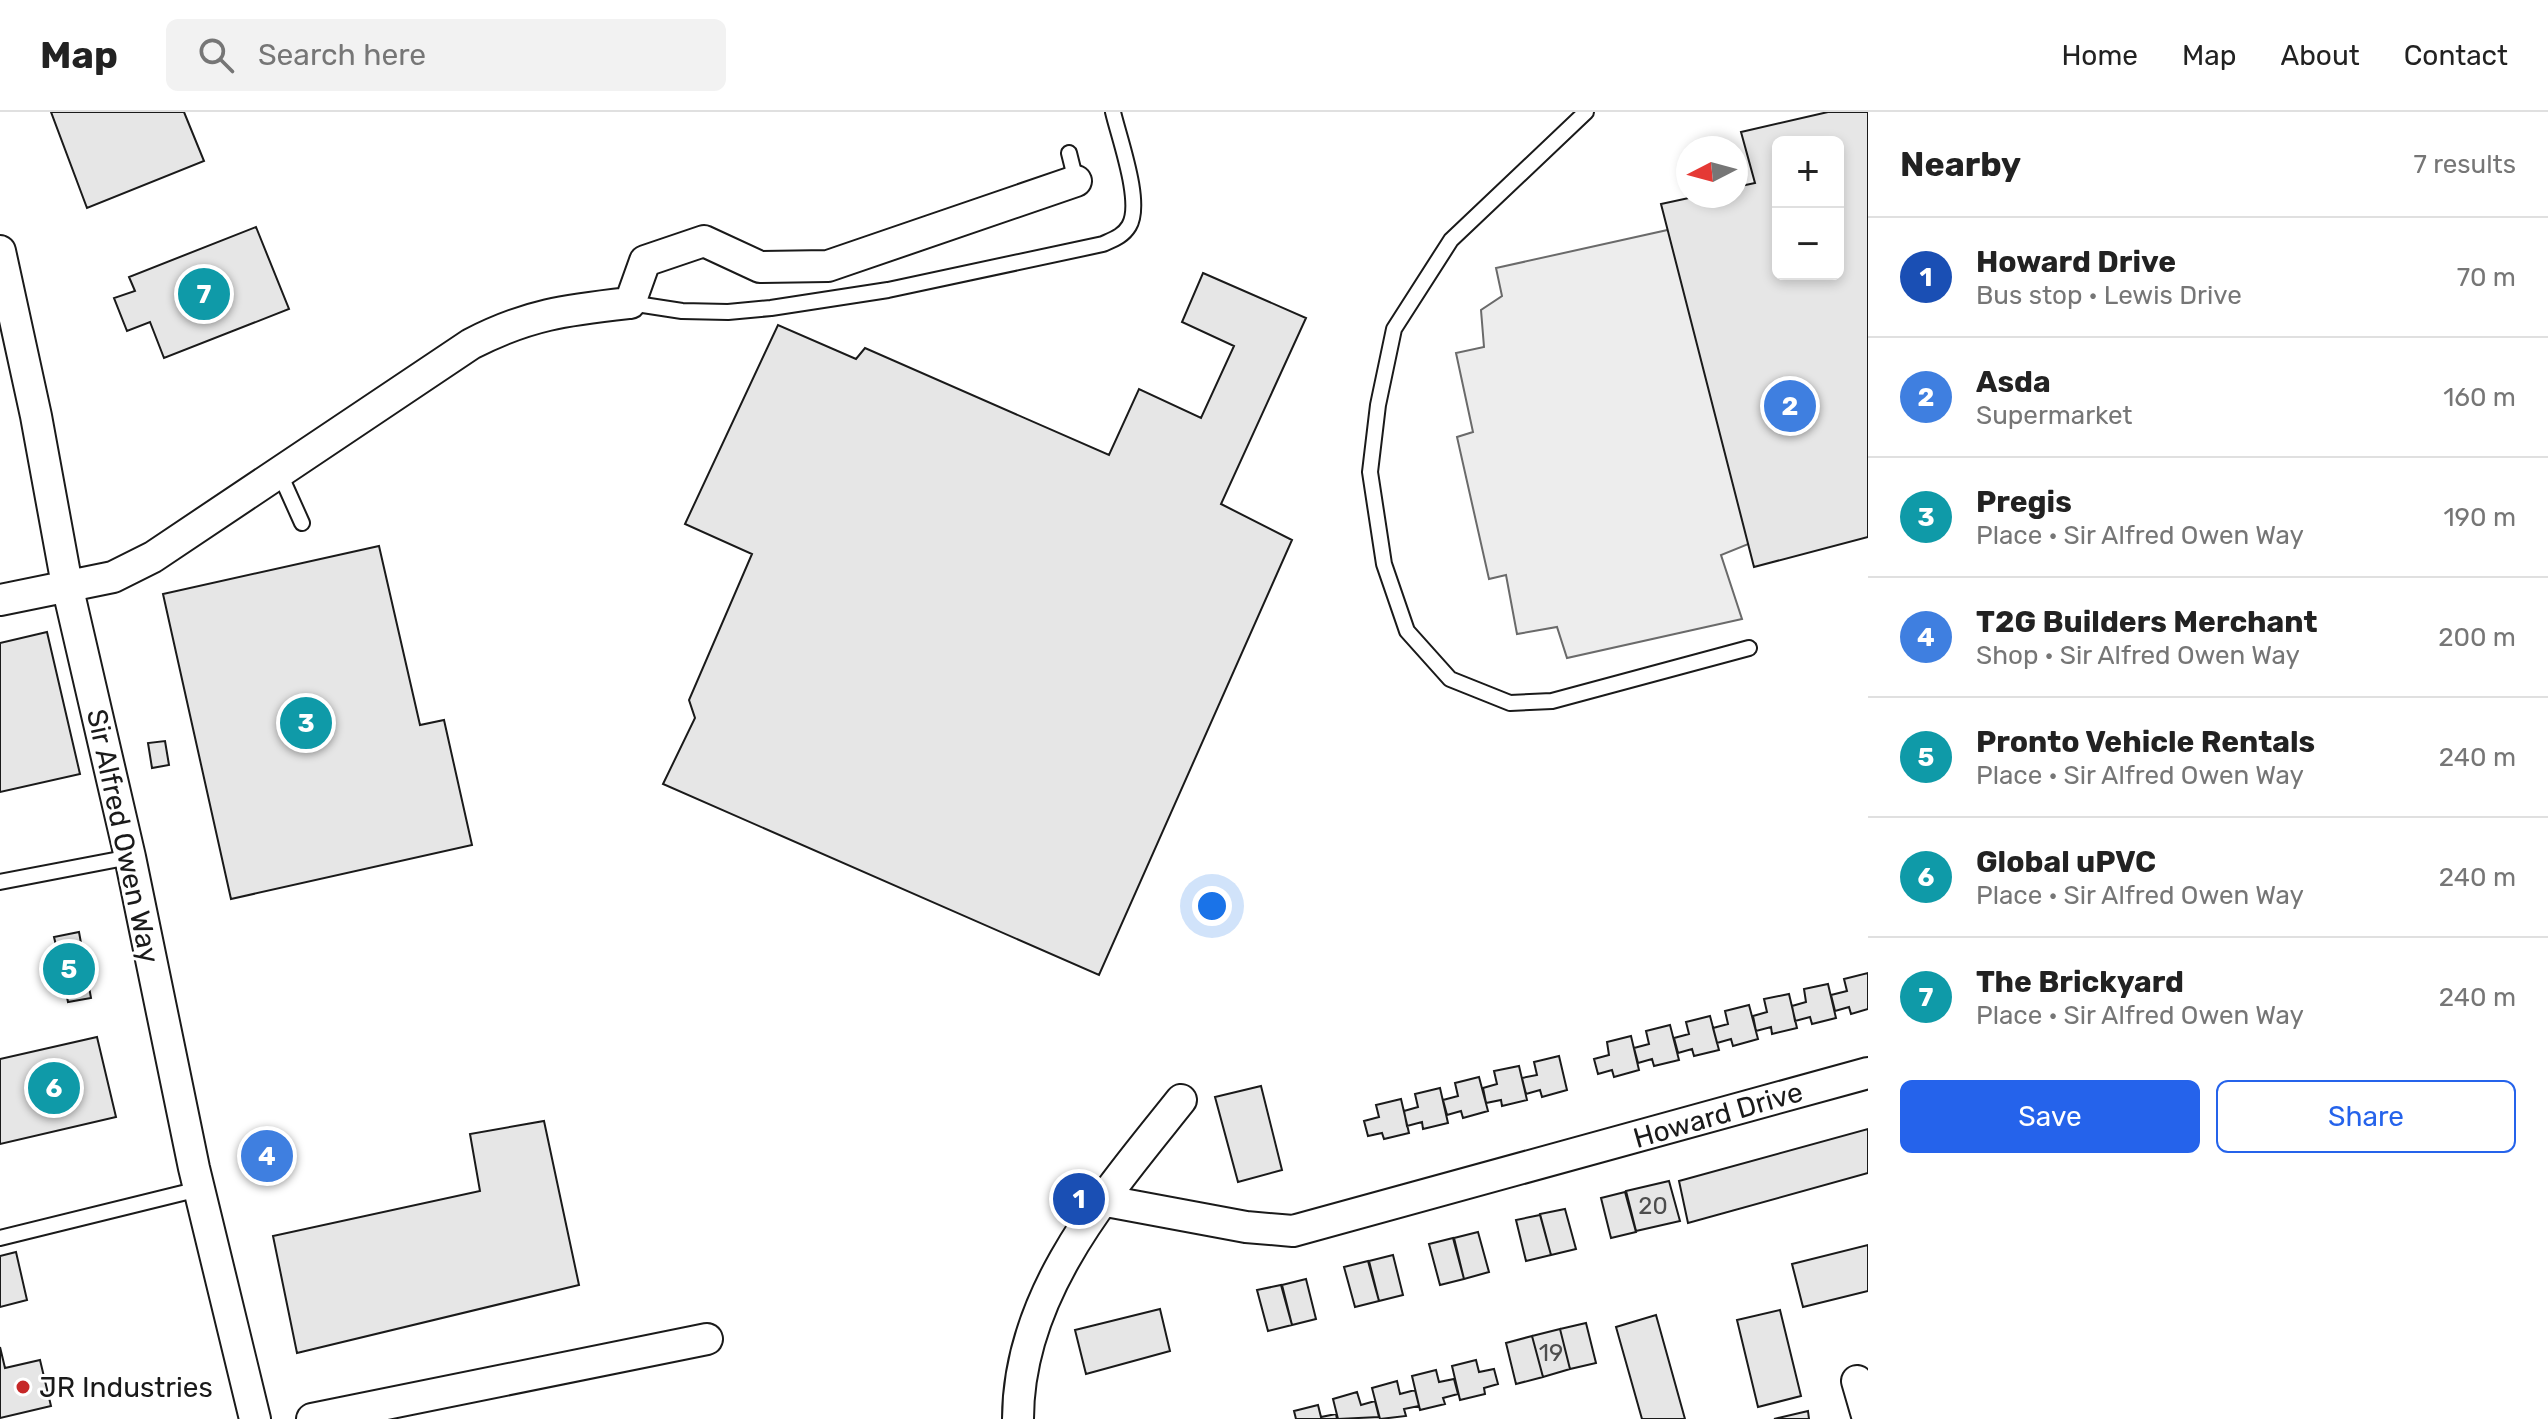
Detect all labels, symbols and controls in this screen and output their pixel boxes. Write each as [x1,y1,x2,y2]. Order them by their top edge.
search box [166,19,726,91]
text: Map [40,32,118,78]
icon: search [194,33,238,77]
text: Search here [258,37,426,73]
text: Home [2061,39,2138,72]
text: Map [2182,39,2236,72]
text: About [2280,39,2360,72]
text: Contact [2404,39,2508,72]
north arrow [1676,136,1748,208]
map controls [1772,136,1844,280]
button: + [1772,136,1844,208]
text: Nearby [1900,144,2021,185]
text: 7 results [2413,149,2516,180]
button: − [1772,208,1844,280]
text: Howard Drive [1976,244,2176,280]
text: 1 [1920,262,1932,293]
text: 70 m [2457,262,2516,293]
pin: 7 [178,264,230,324]
text: Bus stop · Lewis Drive [1976,280,2242,311]
text: Asda [1976,364,2051,400]
pin: 2 [1764,376,1816,436]
text: 2 [1918,382,1934,413]
text: 160 m [2443,382,2516,413]
text: Supermarket [1976,400,2133,431]
text: Pregis [1976,484,2072,520]
text: 3 [1917,502,1935,533]
text: 190 m [2443,502,2516,533]
text: Place · Sir Alfred Owen Way [1976,520,2304,551]
text: T2G Builders Merchant [1976,604,2317,640]
text: 4 [1917,622,1935,653]
text: 200 m [2438,622,2516,653]
text: Shop · Sir Alfred Owen Way [1976,640,2300,671]
pin: 3 [280,693,332,753]
street label: Sir Alfred Owen Way [80,706,166,966]
text: Pronto Vehicle Rentals [1976,724,2315,760]
text: 5 [1918,742,1934,773]
text: 240 m [2439,742,2516,773]
text: Place · Sir Alfred Owen Way [1976,760,2304,791]
text: Global uPVC [1976,844,2156,880]
text: 6 [1918,862,1934,893]
text: 240 m [2439,862,2516,893]
text: Place · Sir Alfred Owen Way [1976,880,2304,911]
your location [1192,886,1232,926]
pin: 5 [43,939,95,999]
text: The Brickyard [1976,964,2184,1000]
text: 7 [1919,982,1933,1013]
text: 240 m [2439,982,2516,1013]
text: Place · Sir Alfred Owen Way [1976,1000,2304,1031]
pin: 6 [28,1058,80,1118]
street label: Howard Drive [1630,1075,1806,1155]
button: Save [1900,1080,2200,1153]
button: Share [2216,1080,2516,1153]
pin: 4 [241,1126,293,1186]
pin: 1 [1053,1169,1105,1229]
house number: 20 [1638,1192,1668,1220]
house number: 19 [1539,1339,1563,1367]
place label: JR Industries [39,1371,213,1404]
marker: JR Industries [14,1378,32,1396]

